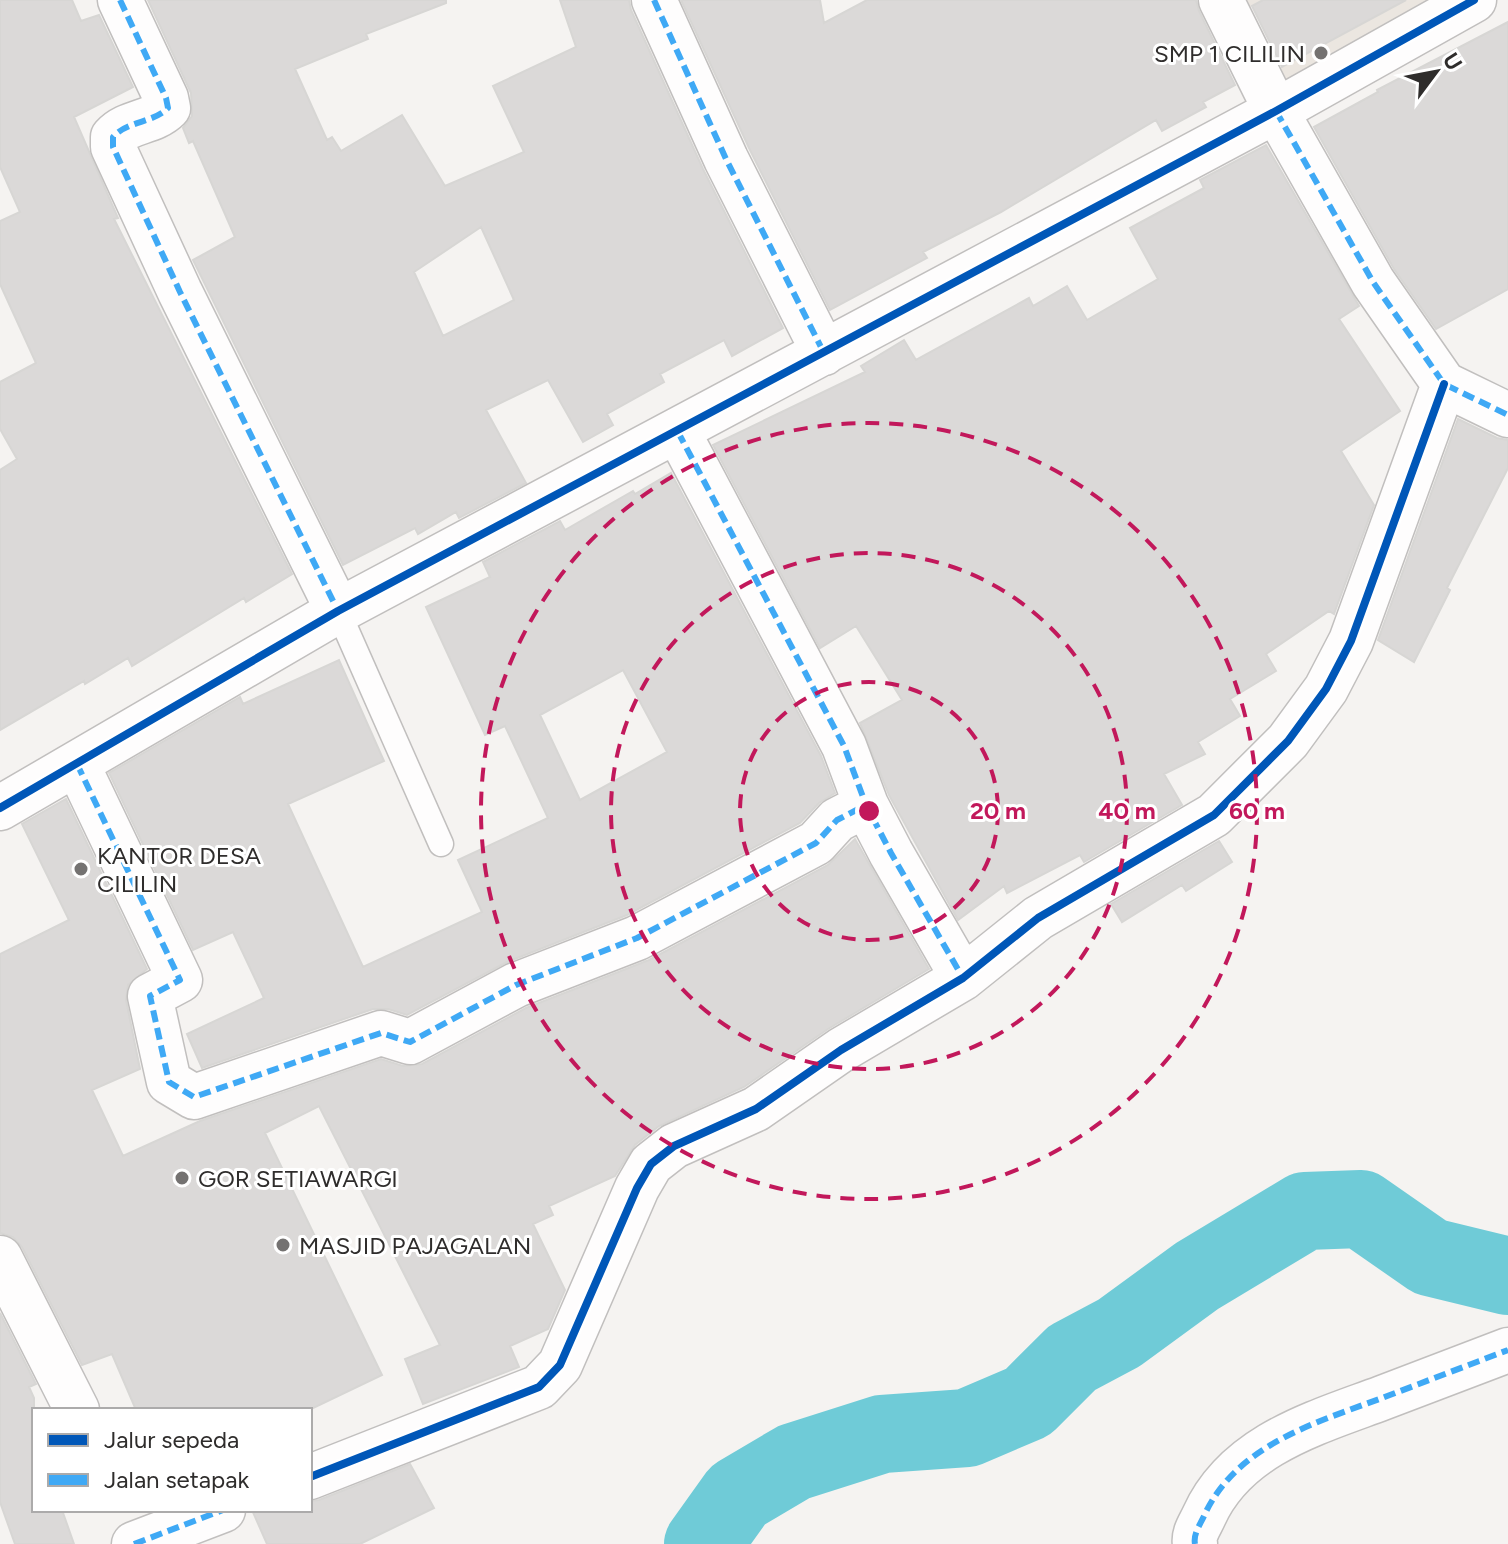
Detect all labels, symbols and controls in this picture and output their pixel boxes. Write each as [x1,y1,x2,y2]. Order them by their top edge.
north arrow [1396,32,1476,112]
place label: SMP 1 CILILIN [1154,39,1305,68]
marker: SMP 1 CILILIN [1312,44,1330,62]
text: U [1437,48,1468,75]
text: 20 m [970,796,1026,825]
text: 40 m [1098,796,1156,825]
text: 60 m [1229,796,1285,825]
centre of rings [855,797,883,825]
place label: KANTOR DESA CILILIN [97,841,262,898]
marker: KANTOR DESA CILILIN [72,860,90,878]
place label: GOR SETIAWARGI [198,1164,398,1193]
marker: GOR SETIAWARGI [173,1169,191,1187]
place label: MASJID PAJAGALAN [299,1231,531,1260]
marker: MASJID PAJAGALAN [274,1236,292,1254]
legend [32,1408,312,1512]
text: Jalur sepeda [104,1425,239,1454]
text: Jalan setapak [104,1465,249,1494]

